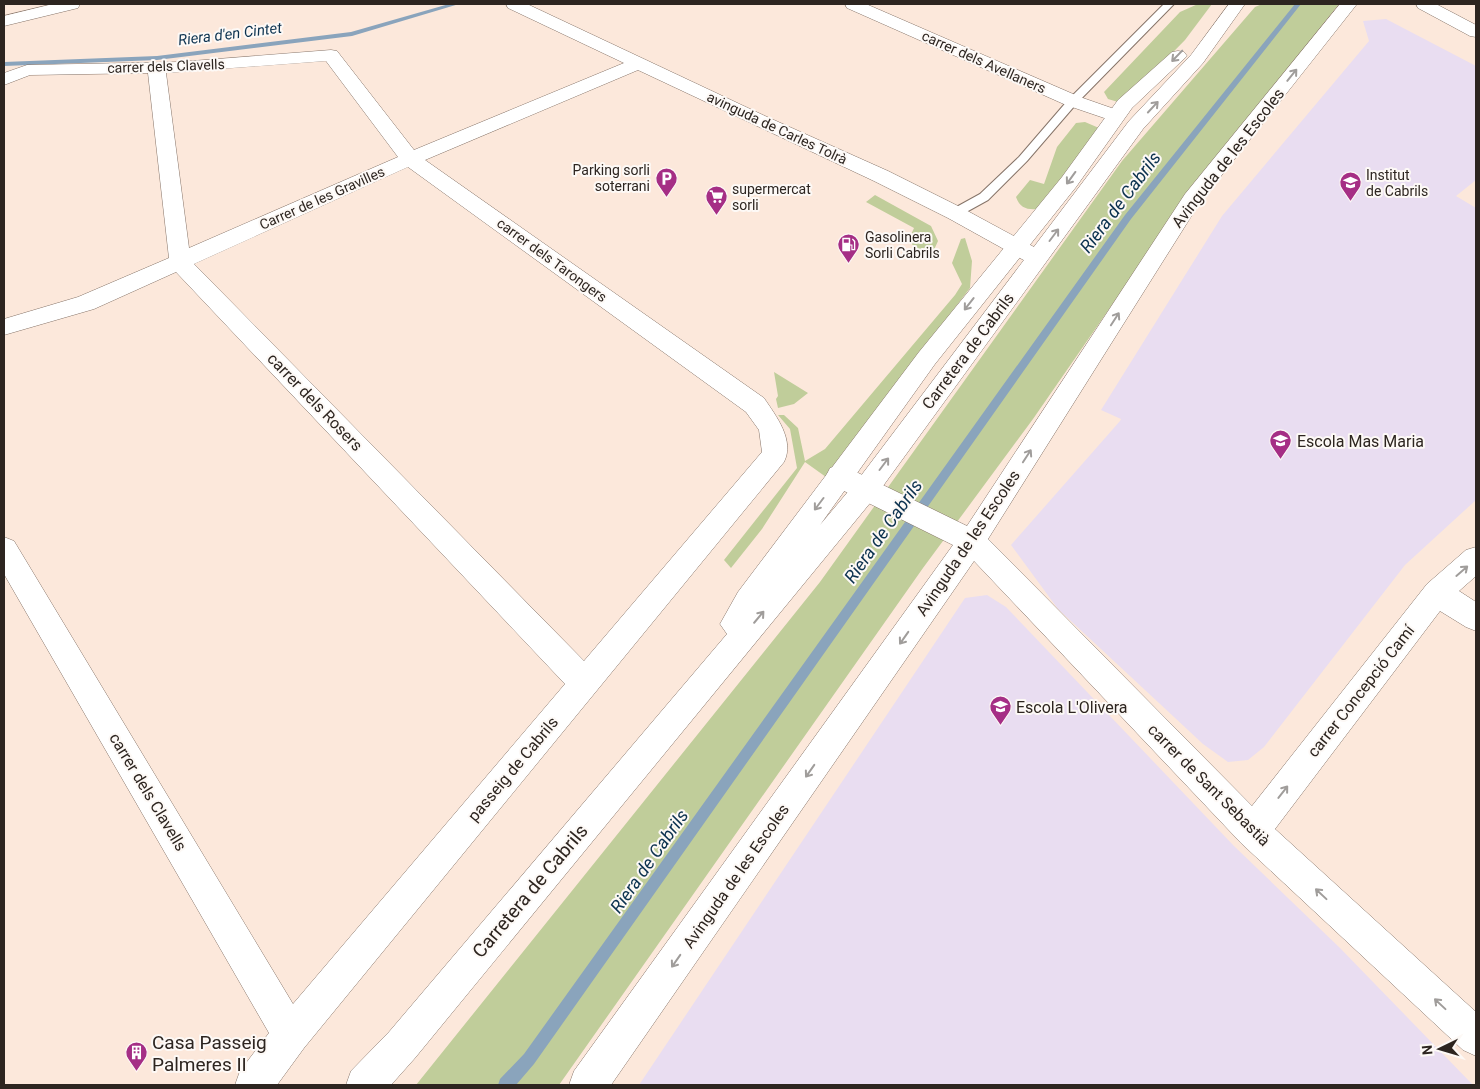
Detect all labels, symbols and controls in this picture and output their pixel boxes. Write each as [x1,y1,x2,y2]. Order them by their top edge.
water label: Riera d'en Cintet [177,19,283,49]
street label: carrer dels Avellaners [920,27,1048,97]
one-way arrow [1171,49,1183,62]
street label: carrer dels Clavells [107,56,225,76]
one-way arrow [1287,68,1298,81]
street label: Avinguda de les Escoles [1168,85,1288,231]
street label: avinguda de Carles Tolrà [704,88,850,168]
one-way arrow [1147,100,1159,113]
water label: Riera de Cabrils [1075,147,1165,257]
place label: Parking sorli soterrani [573,162,650,194]
street label: Carrer de les Gravilles [257,163,387,233]
parking icon: Parking sorli soterrani [654,166,678,197]
place label: Institut de Cabrils [1366,167,1428,199]
one-way arrow [1066,171,1076,185]
school or university icon: Institut de Cabrils [1338,171,1362,202]
place label: supermercat sorli [732,181,811,213]
supermarket icon: supermercat sorli [704,185,728,216]
street label: carrer dels Tarongers [494,215,610,305]
one-way arrow [1049,228,1059,242]
place label: Gasolinera Sorli Cabrils [865,229,940,261]
fuel station icon: Gasolinera Sorli Cabrils [837,233,861,264]
street label: Carretera de Cabrils [918,289,1018,413]
one-way arrow [964,297,975,310]
one-way arrow [1110,312,1120,326]
street label: carrer dels Rosers [263,349,367,455]
school or university icon: Escola Mas Maria [1269,429,1293,460]
place label: Escola Mas Maria [1297,432,1424,451]
one-way arrow [1022,449,1032,463]
one-way arrow [879,457,889,471]
street label: Avinguda de les Escoles [912,467,1024,619]
water label: Riera de Cabrils [840,475,926,587]
one-way arrow [814,497,824,511]
one-way arrow [1455,566,1468,577]
one-way arrow [753,610,764,623]
street label: carrer Concepció Camí [1304,620,1419,761]
one-way arrow [899,631,909,645]
school or university icon: Escola L'Olivera [988,695,1012,726]
place label: Escola L'Olivera [1016,698,1128,717]
street label: passeig de Cabrils [464,713,562,825]
street label: carrer de Sant Sebastià [1144,720,1274,850]
street label: carrer dels Clavells [105,730,191,854]
one-way arrow [805,764,815,778]
one-way arrow [1277,786,1288,799]
street label: Avinguda de les Escoles [679,800,793,952]
water label: Riera de Cabrils [606,805,692,917]
street label: Carretera de Cabrils [467,820,593,962]
one-way arrow [1314,888,1327,900]
one-way arrow [671,954,681,968]
one-way arrow [1434,998,1447,1010]
north arrow [1415,1024,1465,1074]
place label: Casa Passeig Palmeres II [152,1031,267,1076]
building icon: Casa Passeig Palmeres II [124,1041,148,1072]
text: N [1419,1045,1435,1056]

